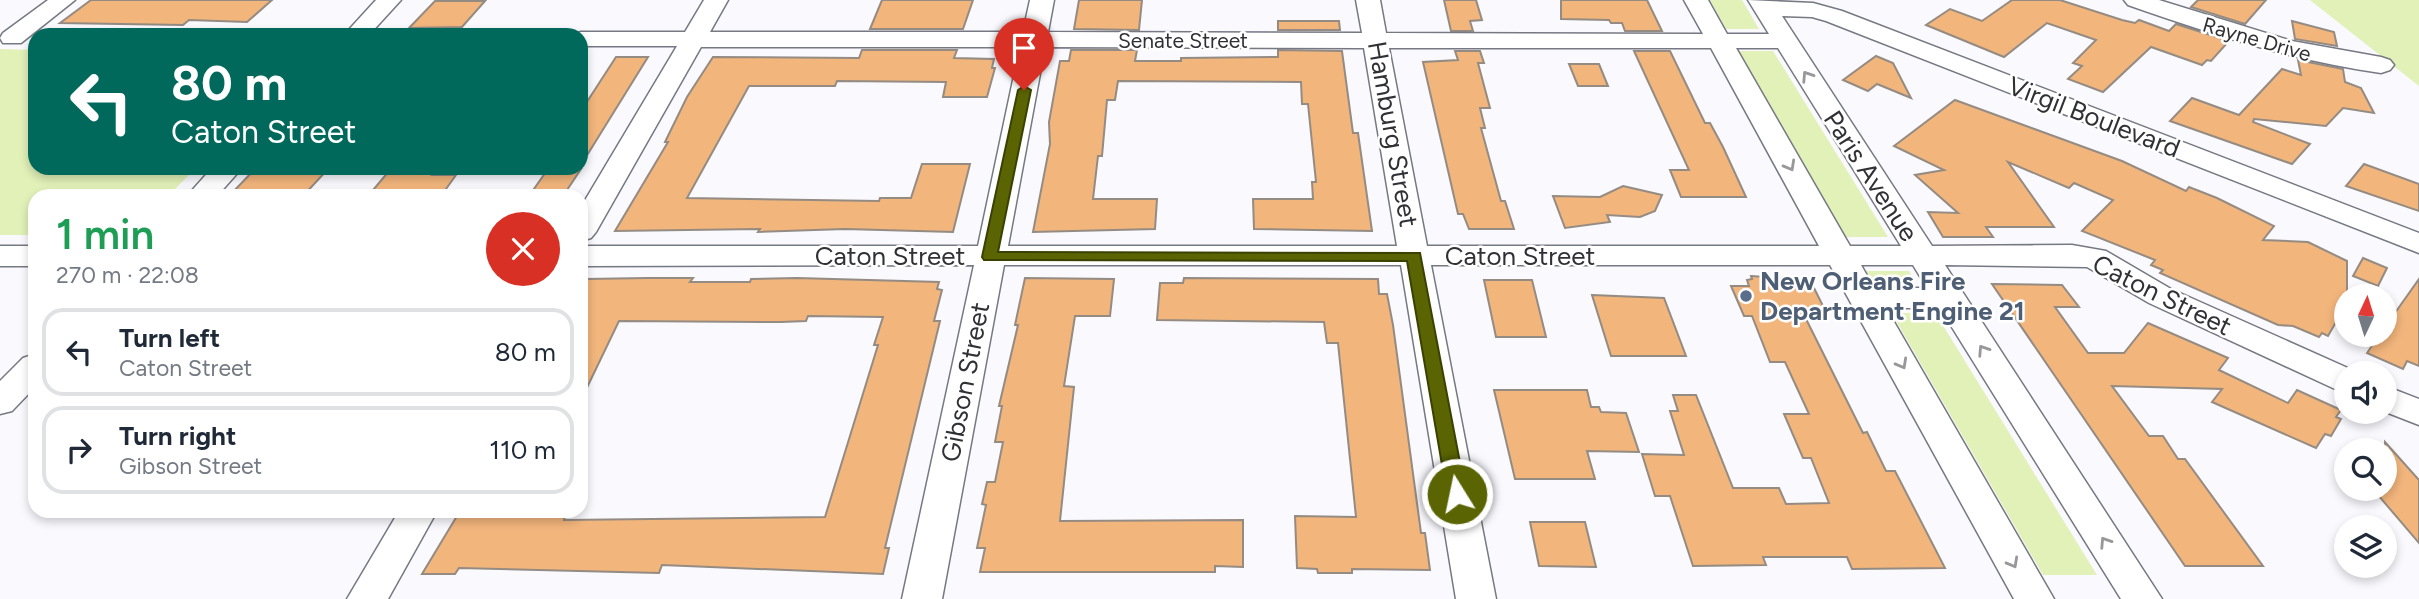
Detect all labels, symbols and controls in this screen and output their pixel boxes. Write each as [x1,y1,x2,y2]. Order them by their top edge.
street label: Rayne Drive [2200,12,2314,66]
pin [994,18,1054,90]
street label: Senate Street [1118,28,1248,53]
icon: arrive [1005,29,1043,67]
street label: Hamburg Street [1361,39,1425,229]
text: 80 m [171,53,287,112]
icon: left [56,56,147,147]
street label: Virgil Boulevard [2003,69,2185,165]
one-way arrow [1803,70,1816,83]
street label: Paris Avenue [1817,105,1925,247]
text: Caton Street [171,113,356,151]
one-way arrow [1782,159,1795,171]
text: 1 min [56,209,154,260]
button: close [486,212,560,286]
street label: Caton Street [815,240,965,272]
street label: Caton Street [1445,240,1595,272]
street label: Caton Street [2087,248,2237,342]
text: 270 m · 22:08 [56,261,199,289]
place label: New Orleans Fire Department Engine 21 [1760,265,2025,327]
north arrow [2334,284,2398,346]
map controls [2334,284,2397,578]
marker: New Orleans Fire Department Engine 21 [1738,288,1754,304]
street label: Gibson Street [934,299,996,465]
text: Turn left [119,322,220,354]
icon: left [60,333,98,371]
text: 80 m [495,336,556,368]
one-way arrow [1978,345,1991,358]
text: Caton Street [119,354,252,382]
one-way arrow [1894,357,1907,370]
button: sound [2334,361,2397,424]
text: Turn right [119,420,236,452]
icon: right [60,431,98,469]
text: 110 m [489,434,556,466]
button: search [2334,438,2397,501]
text: Gibson Street [119,452,262,480]
position arrow [1420,457,1494,531]
button: layers [2334,515,2397,578]
one-way arrow [2101,536,2114,549]
one-way arrow [2005,555,2018,568]

